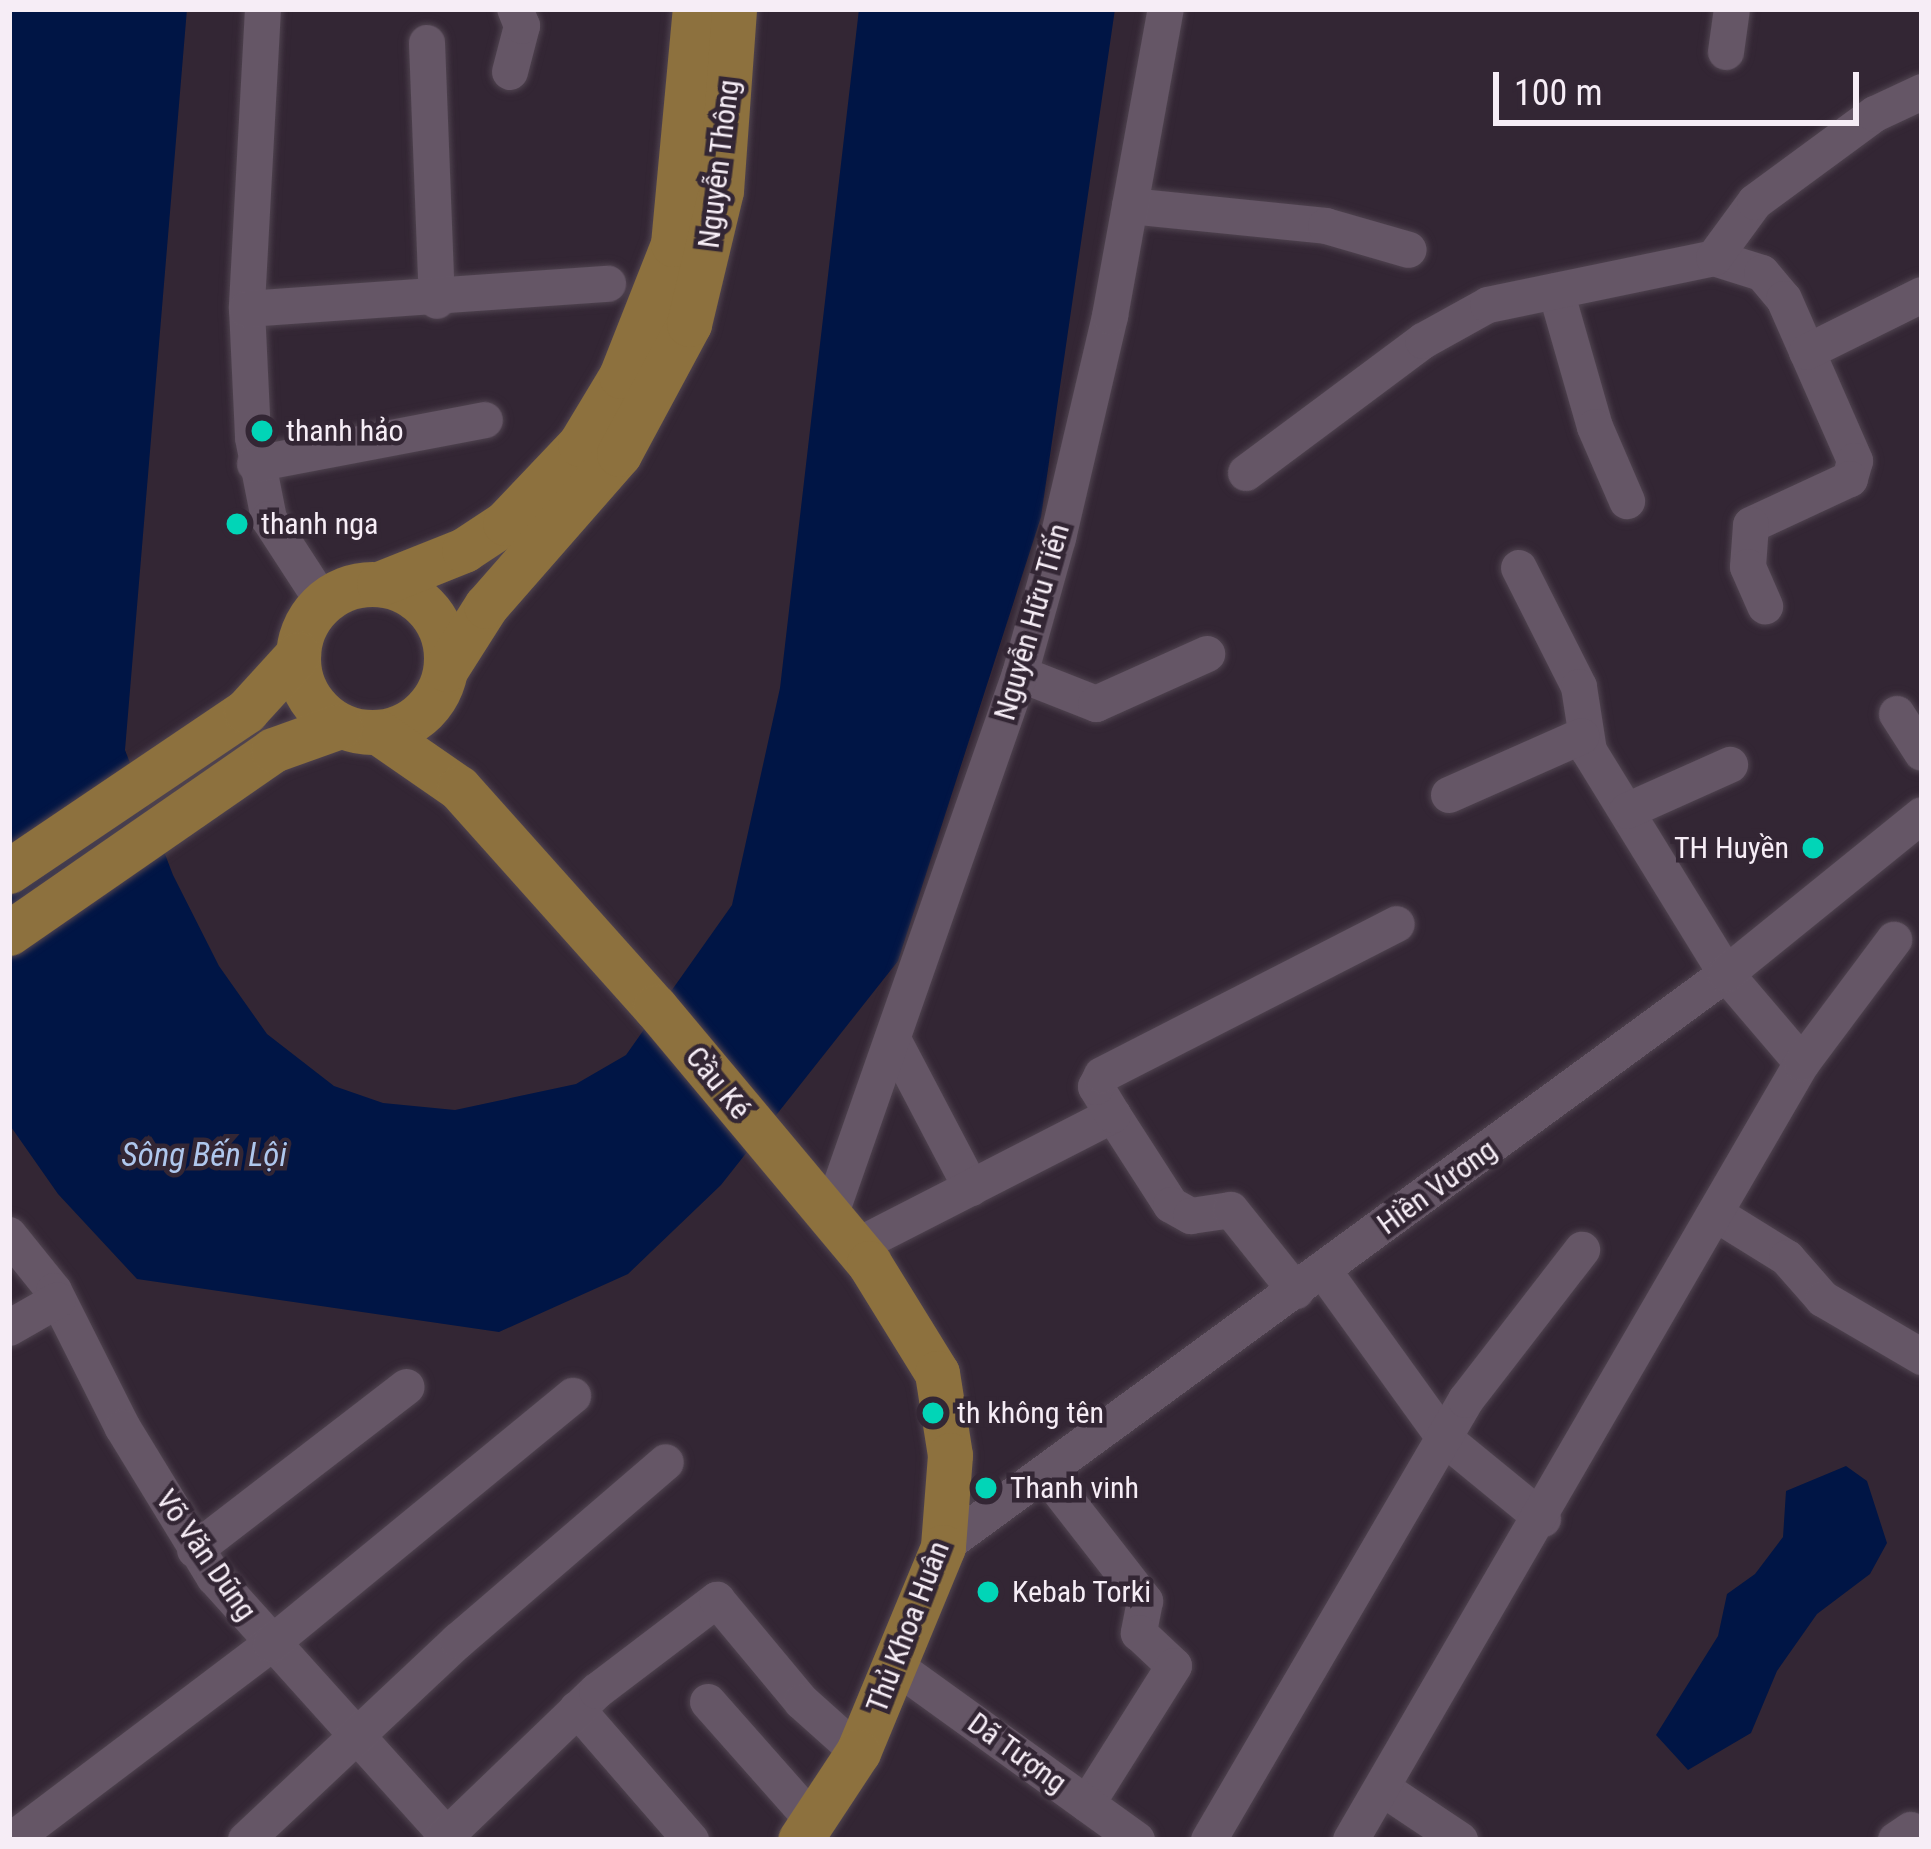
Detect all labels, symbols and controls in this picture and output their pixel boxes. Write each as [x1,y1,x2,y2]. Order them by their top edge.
scale bar [1499,48,1865,122]
text: 100 m [1514,72,1603,114]
street label: Nguyễn Thông [691,77,747,251]
place label: thanh hảo [286,413,404,449]
marker: thanh hảo [249,418,275,444]
place label: thanh nga [261,506,378,542]
marker: thanh nga [224,511,250,537]
street label: Nguyễn Hữu Tiến [987,519,1077,725]
place label: TH Huyền [1674,830,1789,866]
marker: TH Huyền [1800,835,1826,861]
street label: Cầu Ké [678,1039,758,1127]
street label: Hiền Vương [1370,1132,1504,1242]
water label: Sông Bến Lội [121,1135,287,1175]
place label: th không tên [957,1395,1104,1431]
marker: th không tên [920,1400,946,1426]
place label: Thanh vinh [1010,1470,1139,1506]
marker: Thanh vinh [973,1475,999,1501]
street label: Võ Văn Dũng [148,1483,264,1627]
street label: Thủ Khoa Huân [859,1536,957,1718]
place label: Kebab Torki [1012,1574,1152,1610]
marker: Kebab Torki [975,1579,1001,1605]
street label: Dã Tượng [960,1705,1074,1801]

